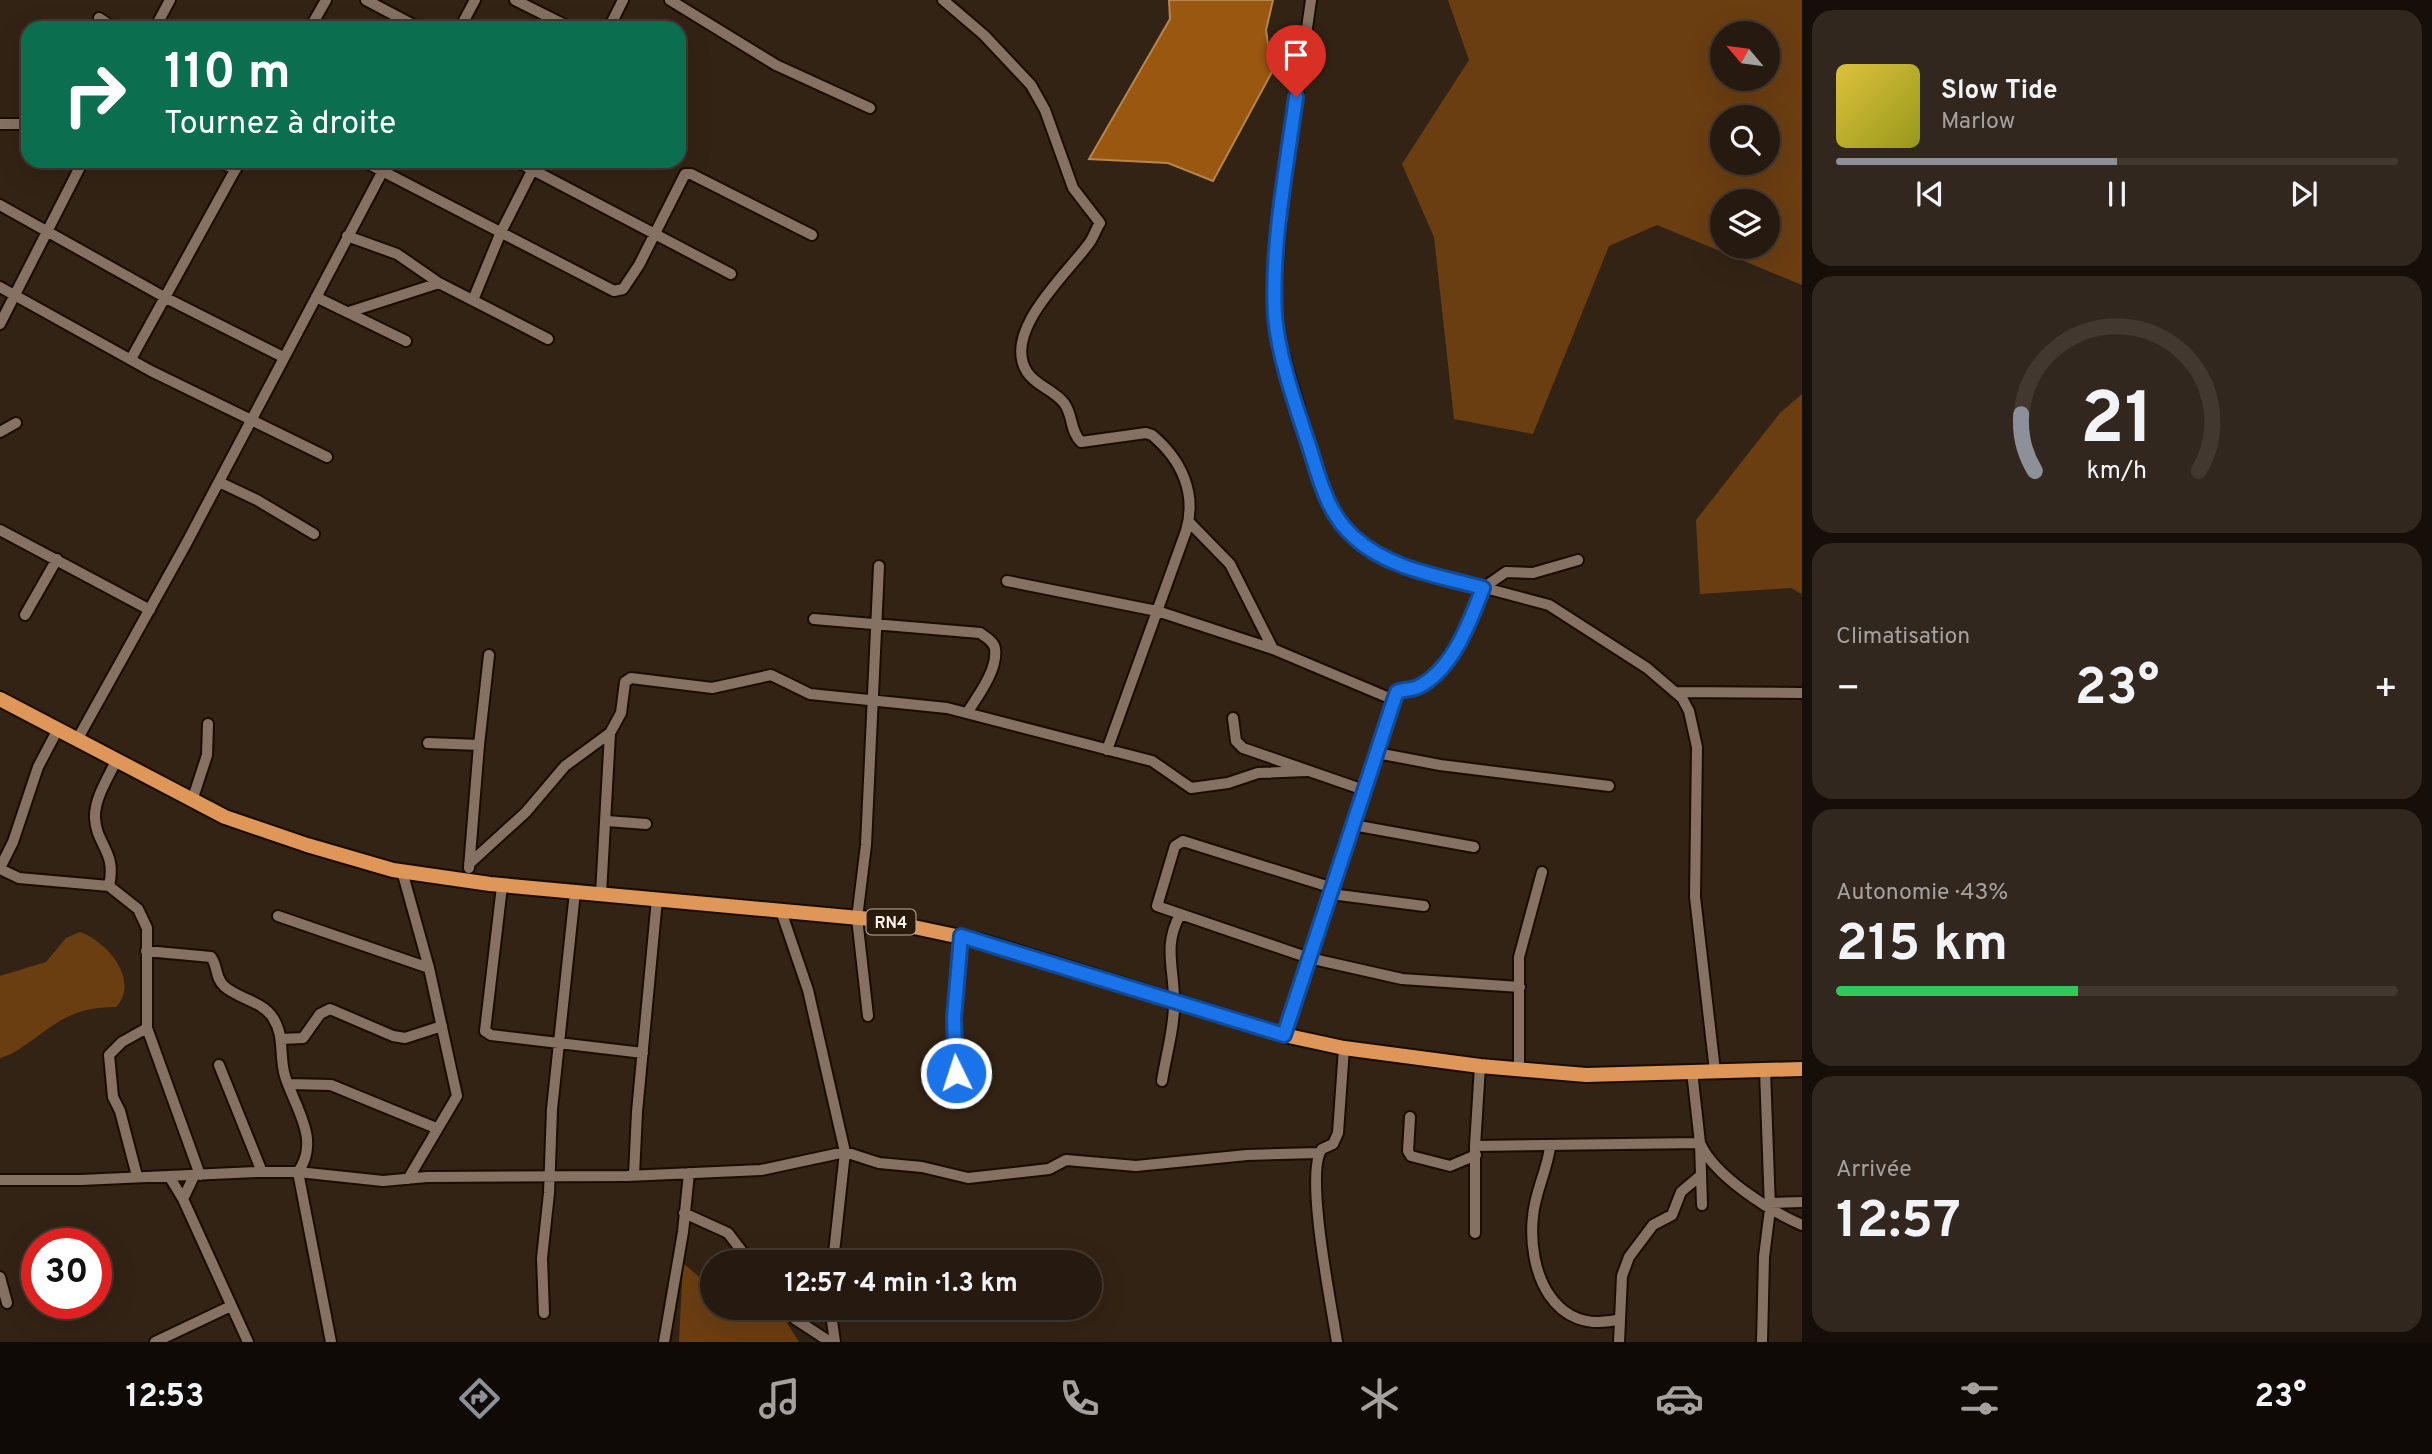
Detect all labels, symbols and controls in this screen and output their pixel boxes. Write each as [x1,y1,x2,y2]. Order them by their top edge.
north arrow [1710,21,1780,91]
map controls [1710,21,1780,259]
pin [1266,25,1326,97]
icon: arrive [1277,36,1315,74]
text: 110 m [164,44,291,106]
icon: right [49,49,140,140]
text: Slow Tide [1941,75,2058,108]
text: Tournez à droite [164,105,396,145]
button: search [1710,105,1780,175]
text: Marlow [1941,108,2015,137]
icon: previous [1911,175,1949,213]
icon: pause [2098,175,2136,213]
icon: next [2285,175,2323,213]
button: layers [1710,189,1780,259]
text: 21 [2080,377,2154,469]
text: km/h [2087,455,2147,487]
text: Climatisation [1836,623,1970,652]
text: 23° [2075,657,2159,723]
text: − [1836,666,1861,715]
text: + [2373,666,2398,715]
text: Autonomie · 43% [1836,879,2008,908]
road number: RN4 [866,910,916,934]
text: 215 km [1836,913,2008,979]
position arrow [919,1036,993,1110]
text: Arrivée [1836,1156,1912,1185]
text: 12:57 [1836,1190,1961,1256]
speed limit sign: 30 [21,1228,112,1319]
text: 12:57 · 4 min · 1.3 km [784,1268,1018,1301]
icon: directions [455,1374,504,1423]
icon: music [755,1374,804,1423]
icon: phone [1055,1374,1104,1423]
icon: climate [1355,1374,1404,1423]
icon: car [1655,1374,1704,1423]
icon: filters [1955,1374,2004,1423]
text: 12:53 [125,1378,204,1418]
text: 23° [2254,1378,2307,1418]

